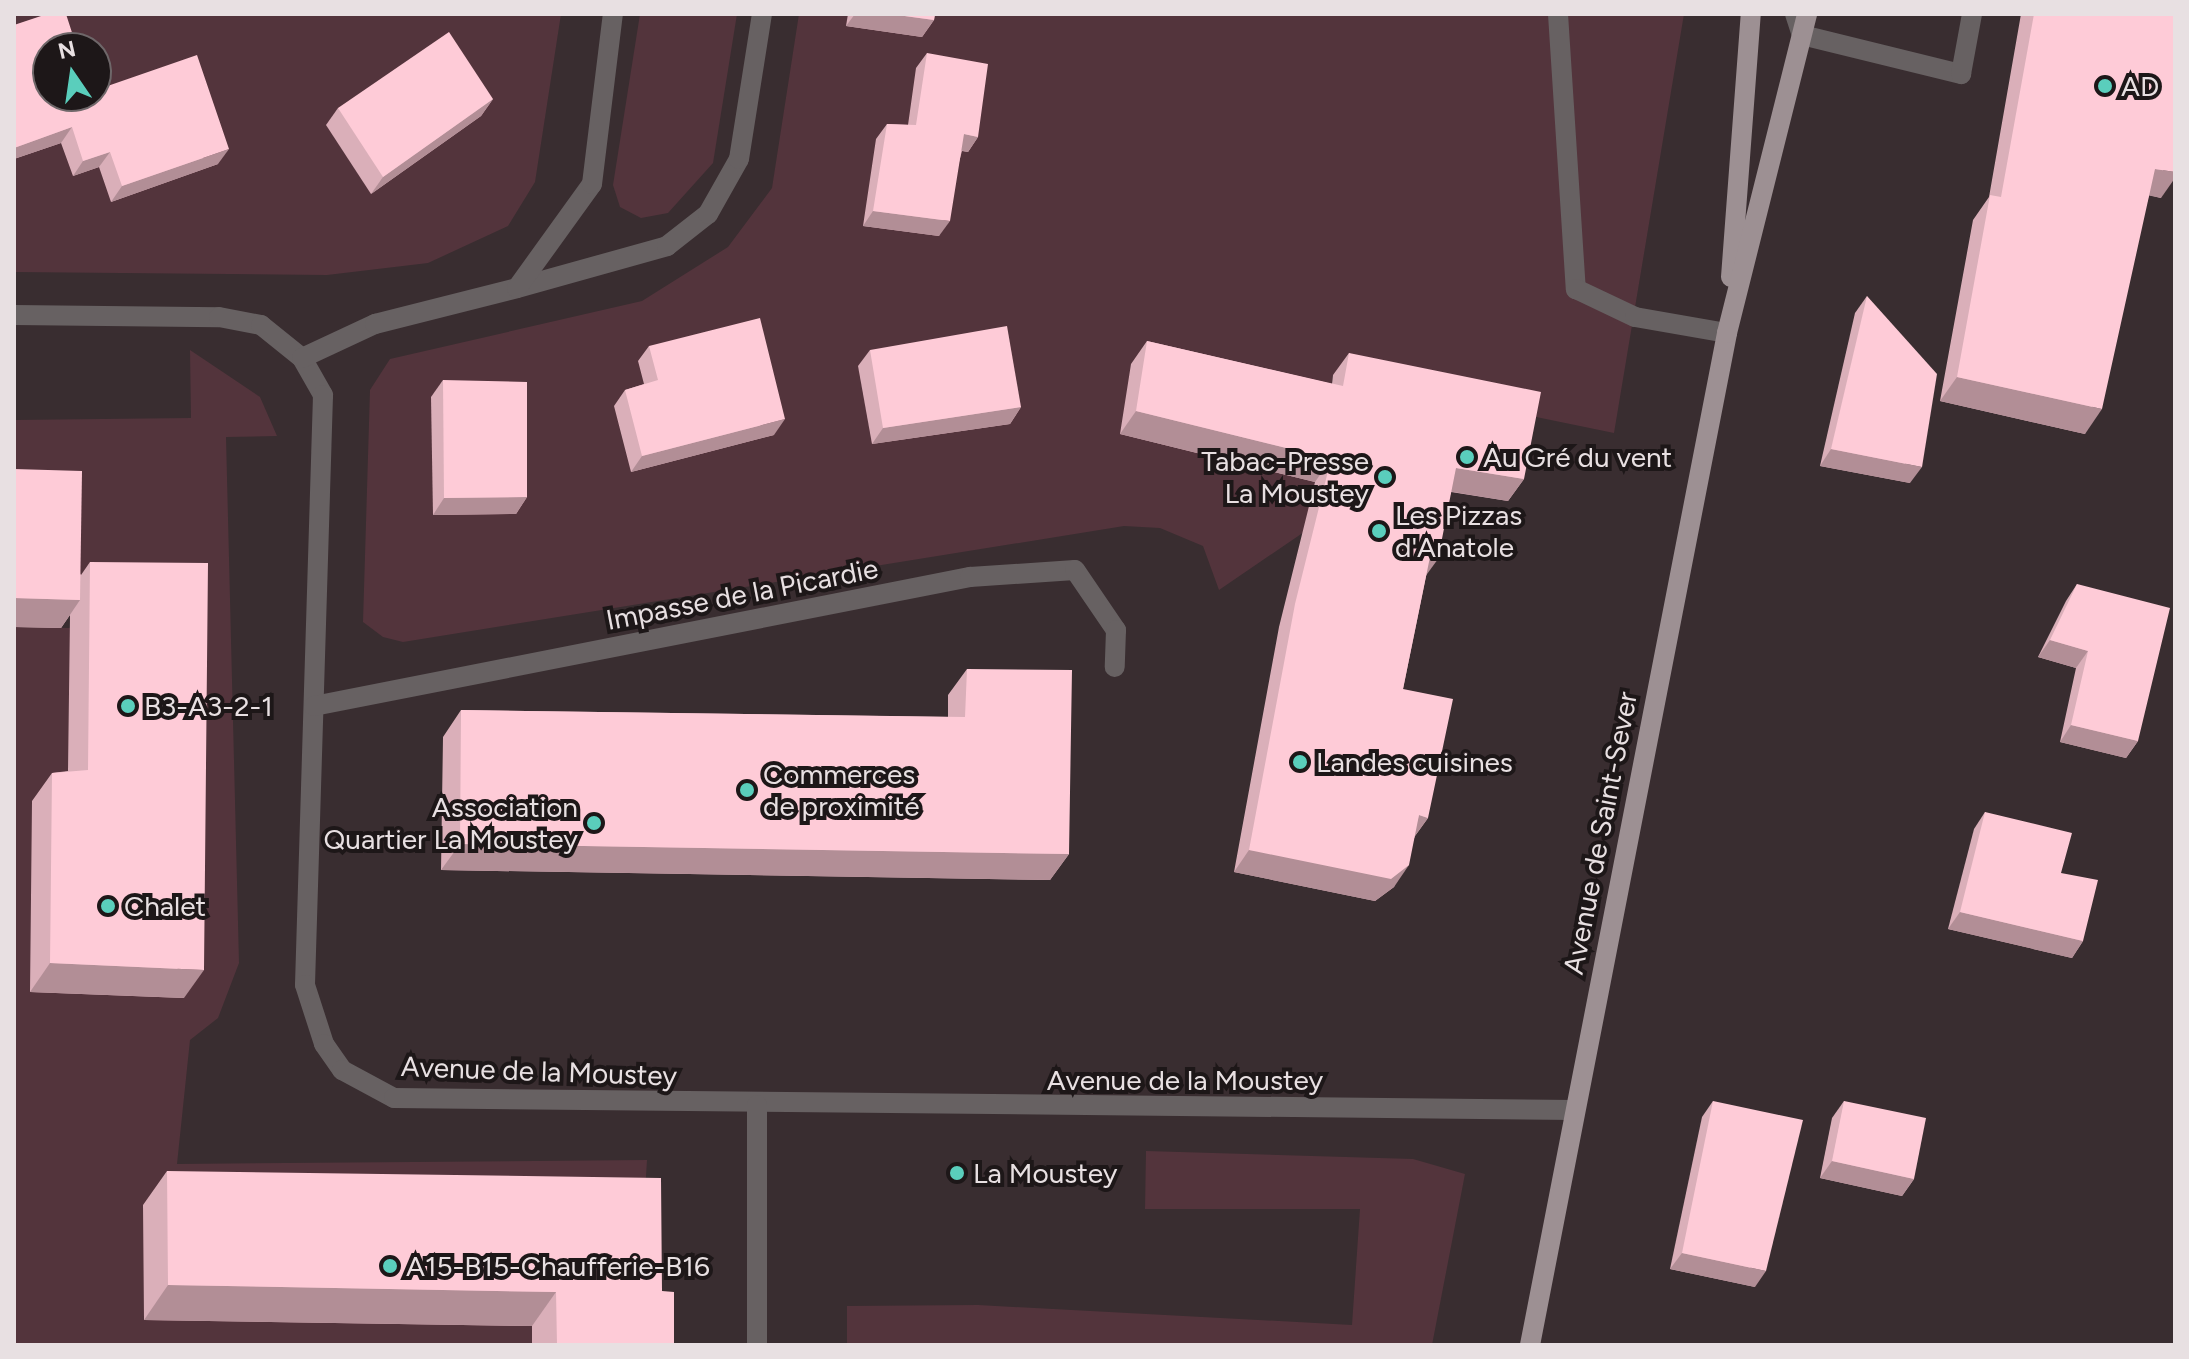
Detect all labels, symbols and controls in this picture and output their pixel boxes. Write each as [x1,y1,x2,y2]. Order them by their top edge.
north arrow [32,32,112,112]
text: N [56,35,78,65]
place label: AD [2121,69,2159,103]
marker: AD [2096,77,2114,95]
place label: Au Gré du vent [1483,440,1672,474]
place label: Tabac-Presse La Moustey [1201,444,1369,510]
marker: Au Gré du vent [1458,448,1476,466]
marker: Tabac-Presse La Moustey [1376,468,1394,486]
place label: Les Pizzas d'Anatole [1395,498,1522,564]
marker: Les Pizzas d'Anatole [1370,522,1388,540]
street label: Impasse de la Picardie [603,551,881,637]
place label: B3-A3-2-1 [144,689,273,723]
street label: Avenue de Saint-Sever [1556,689,1644,977]
marker: B3-A3-2-1 [119,697,137,715]
place label: Landes cuisines [1316,745,1513,779]
marker: Landes cuisines [1291,753,1309,771]
place label: Commerces de proximité [763,757,920,823]
marker: Commerces de proximité [738,781,756,799]
place label: Association Quartier La Moustey [324,790,578,856]
marker: Association Quartier La Moustey [585,814,603,832]
place label: Chalet [124,889,206,923]
marker: Chalet [99,897,117,915]
street label: Avenue de la Moustey [400,1049,678,1093]
street label: Avenue de la Moustey [1047,1063,1323,1097]
place label: La Moustey [973,1156,1118,1190]
marker: La Moustey [948,1164,966,1182]
place label: A15-B15-Chaufferie-B16 [406,1249,710,1283]
marker: A15-B15-Chaufferie-B16 [381,1257,399,1275]

